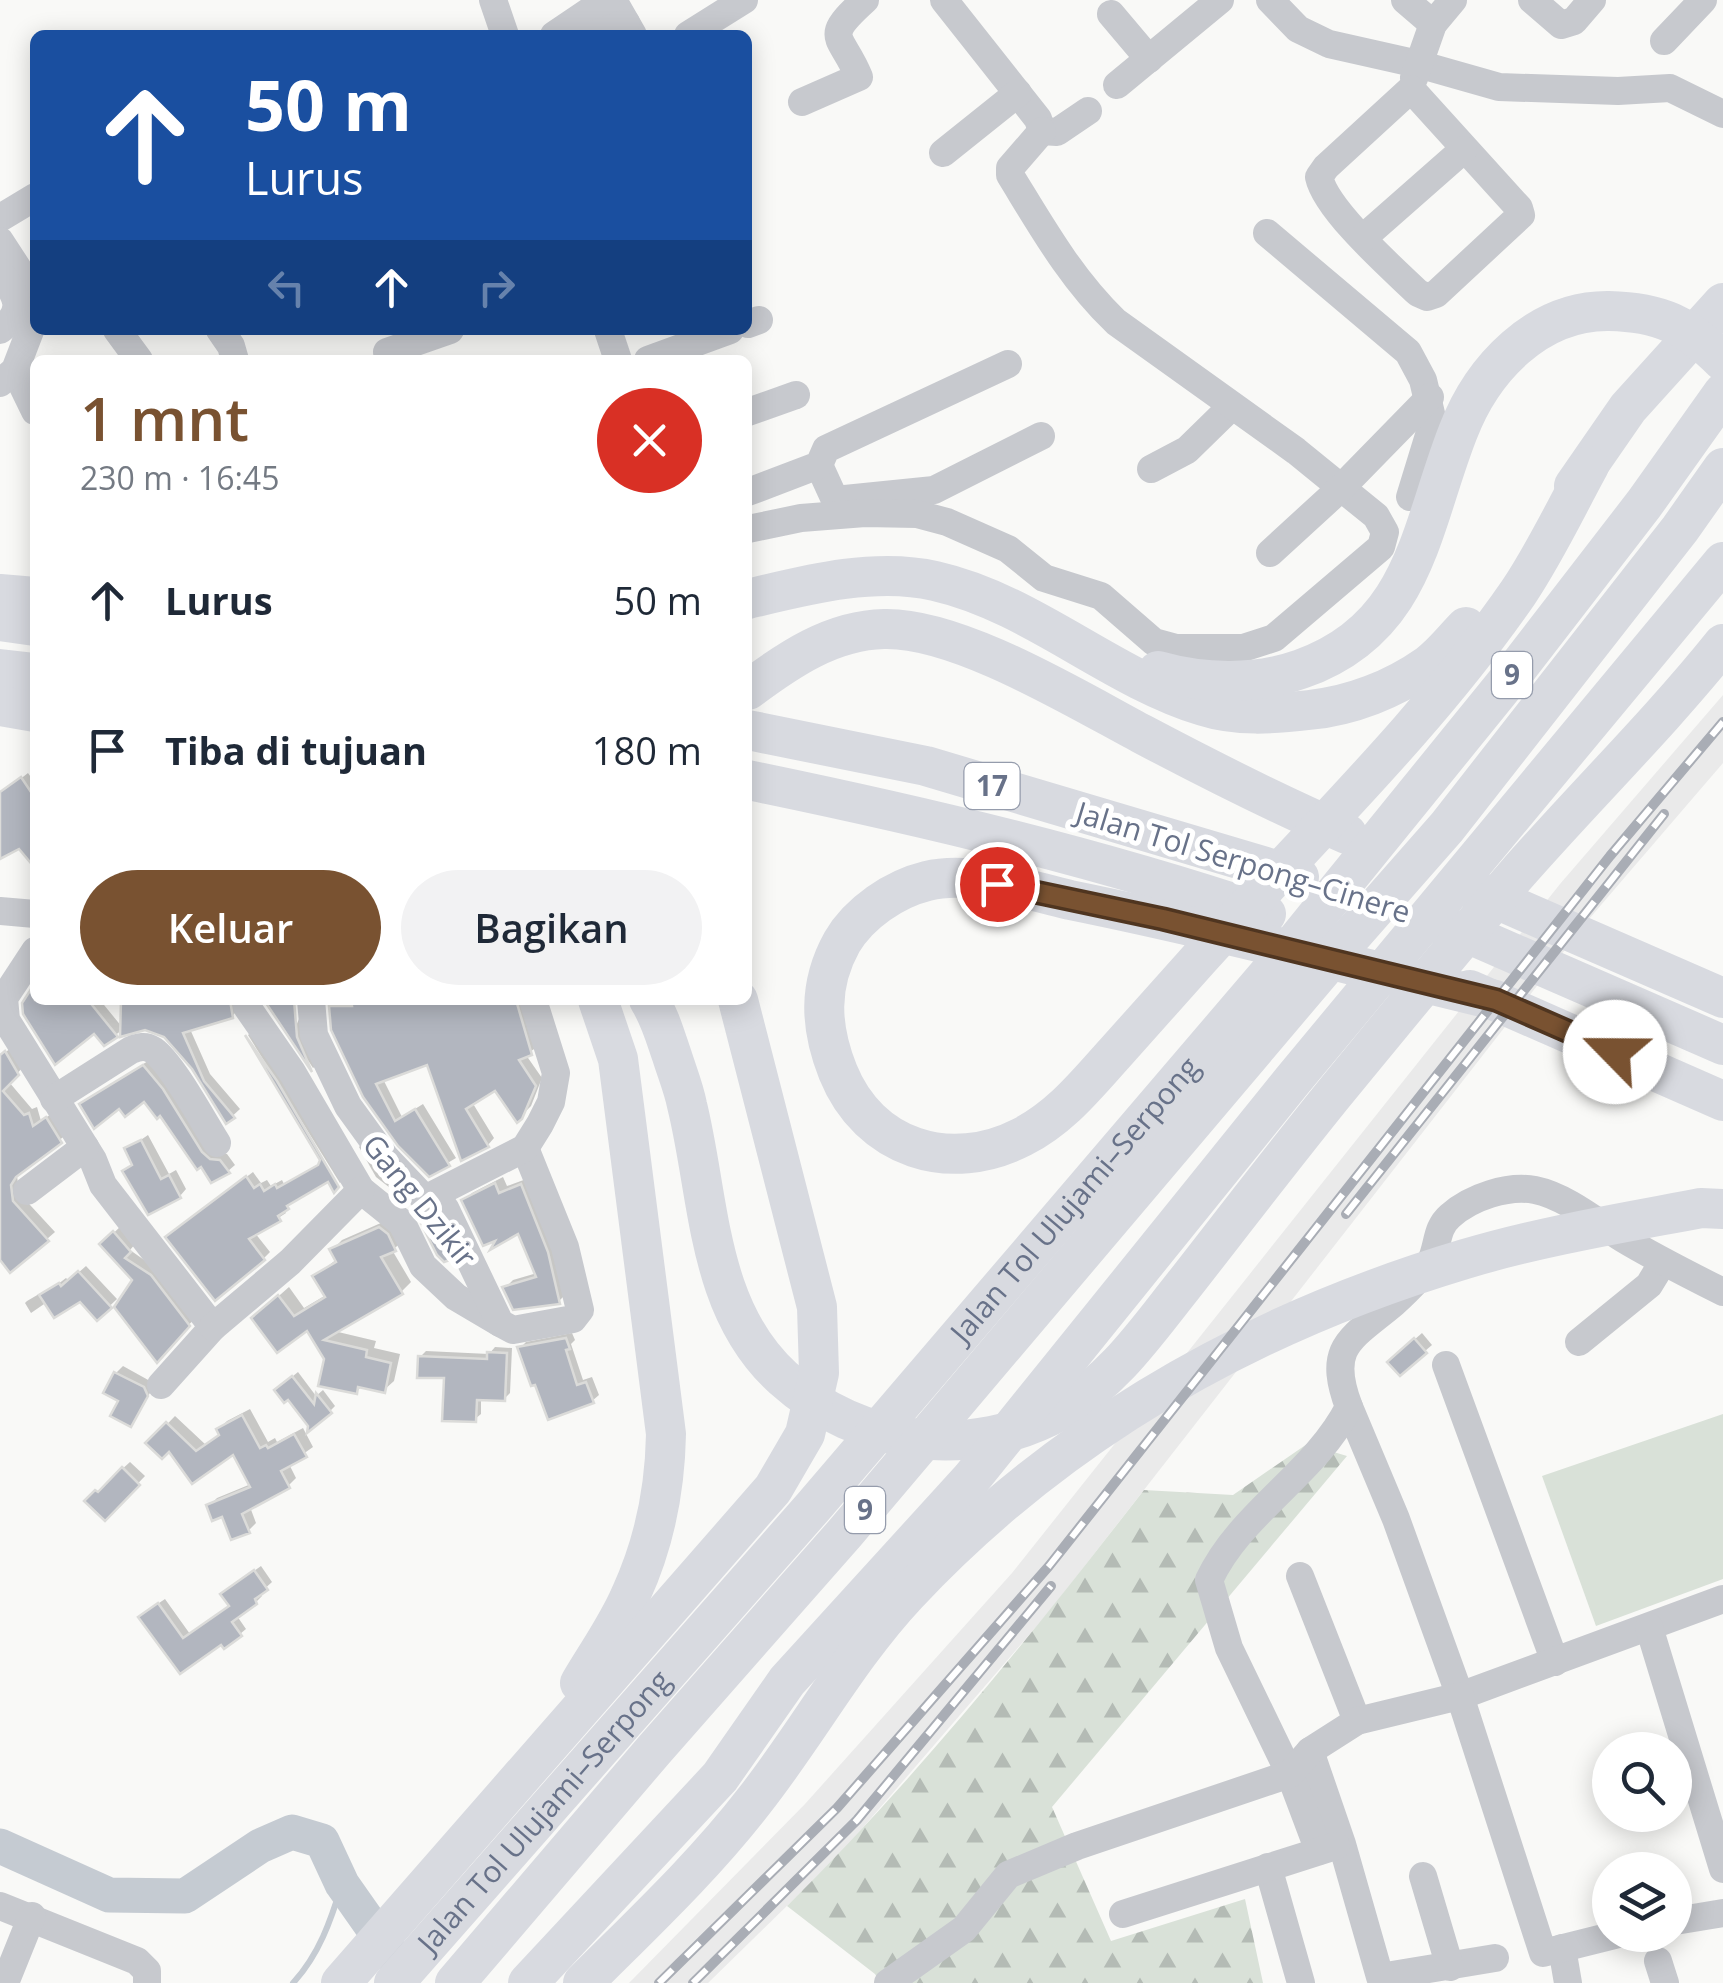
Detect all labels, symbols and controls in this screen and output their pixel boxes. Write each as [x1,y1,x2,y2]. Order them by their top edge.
text: 50 m [245,56,412,152]
icon: ahead [80,70,210,200]
text: Lurus [245,147,364,208]
icon: left [259,260,314,315]
icon: ahead [364,260,419,315]
icon: right [469,260,524,315]
text: 1 mnt [80,377,249,459]
button: close [597,388,702,493]
text: 230 m · 16:45 [80,456,279,499]
icon: ahead [80,573,135,628]
text: Lurus [165,574,273,626]
text: 50 m [613,574,702,626]
road number: 9 [1492,652,1532,698]
icon: arrive [80,723,135,778]
text: Tiba di tujuan [165,724,427,776]
text: 180 m [592,724,702,776]
road number: 17 [964,763,1020,809]
street label: Jalan Tol Serpong–Cinere [1068,790,1416,932]
pin [955,842,1040,927]
icon: arrive [970,857,1025,912]
button: Keluar [80,870,381,985]
button: Bagikan [401,870,702,985]
position arrow [1563,1000,1667,1104]
street label: Jalan Tol Ulujami–Serpong [938,1047,1208,1353]
street label: Gang Dzikir [354,1125,486,1275]
road number: 9 [845,1487,885,1533]
street label: Jalan Tol Ulujami–Serpong [406,1661,679,1963]
map controls [1592,1732,1692,1952]
button: search [1592,1732,1692,1832]
button: layers [1592,1852,1692,1952]

